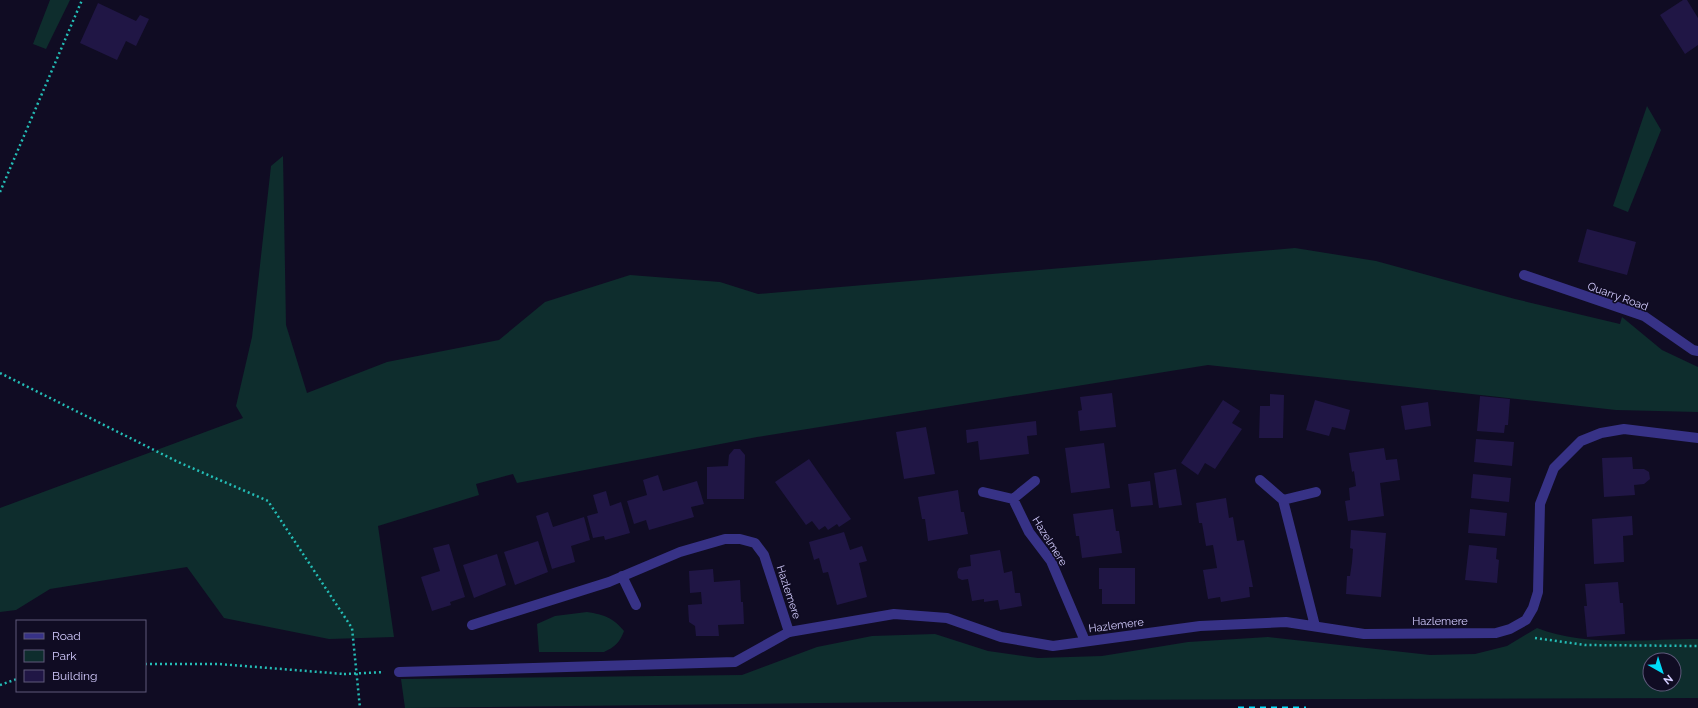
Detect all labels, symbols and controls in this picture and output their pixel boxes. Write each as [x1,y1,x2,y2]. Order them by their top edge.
street label: Quarry Road [1586,280,1650,313]
street label: Hazelmere [1029,514,1070,569]
street label: Hazlemere [774,564,803,621]
street label: Hazlemere [1412,615,1468,628]
street label: Hazlemere [1088,616,1145,635]
legend [16,620,146,692]
text: Road [52,629,81,643]
text: Park [52,649,77,663]
north arrow [1642,652,1682,692]
text: Building [52,669,98,683]
text: N [1661,672,1675,687]

